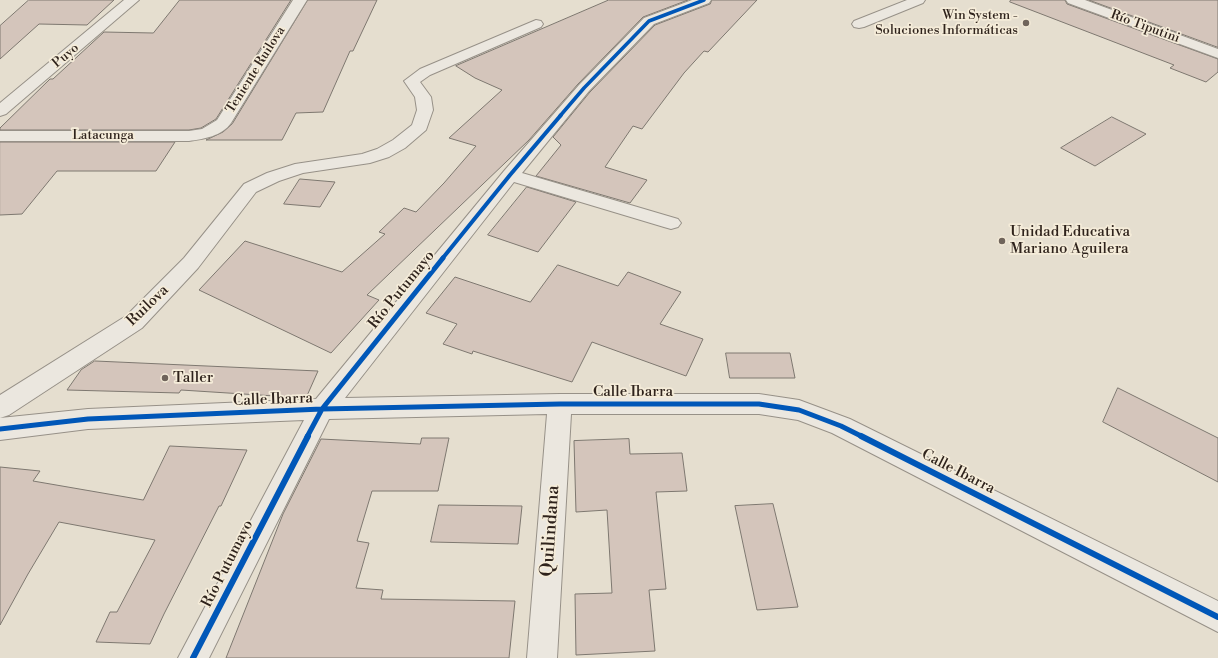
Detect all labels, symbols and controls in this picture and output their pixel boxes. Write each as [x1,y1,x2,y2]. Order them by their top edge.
street label: Río Tiputini [1108,7,1182,47]
place label: Win System - Soluciones Informáticas [875,8,1018,39]
marker: Win System - Soluciones Informáticas [1021,18,1031,28]
street label: Teniente Ruilova [223,24,289,116]
street label: Puyo [50,40,82,72]
street label: Latacunga [72,128,134,144]
place label: Unidad Educativa Mariano Aguilera [1010,223,1130,258]
marker: Unidad Educativa Mariano Aguilera [997,236,1007,246]
street label: Río Putumayo [365,247,439,333]
street label: Ruilova [123,282,173,330]
place label: Taller [173,369,213,387]
marker: Taller [160,373,170,383]
street label: Calle Ibarra [593,383,673,401]
street label: Calle Ibarra [233,390,313,410]
street label: Calle Ibarra [918,446,998,498]
street label: Quilindana [537,485,565,577]
street label: Río Putumayo [198,517,258,611]

